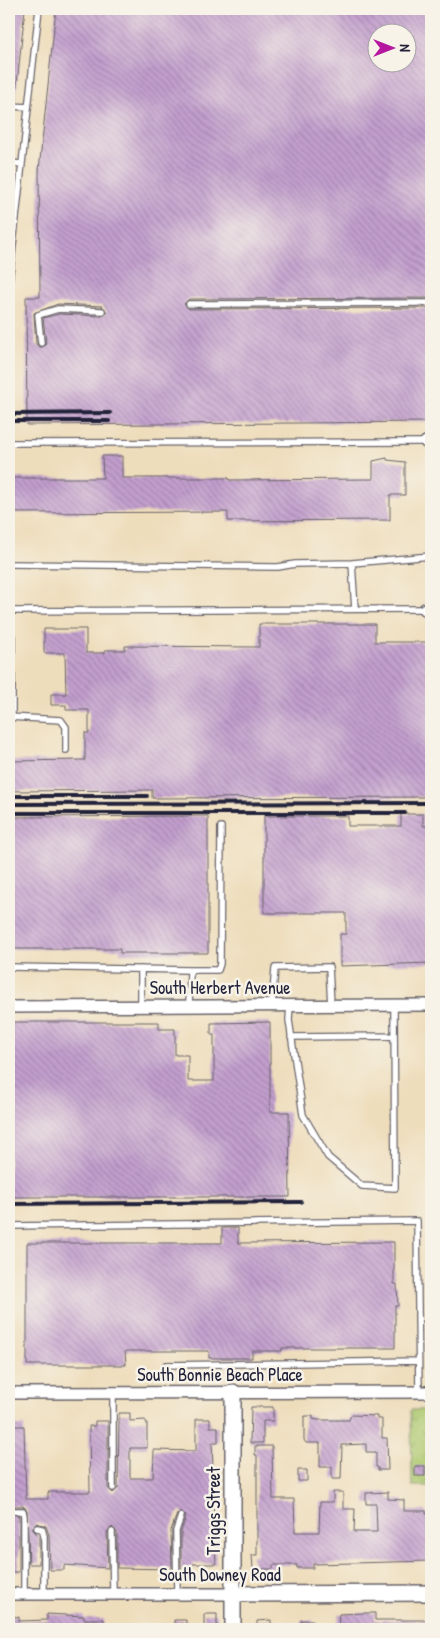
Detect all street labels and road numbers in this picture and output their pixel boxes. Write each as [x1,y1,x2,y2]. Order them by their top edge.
street label: South Herbert Avenue [150,975,290,1000]
street label: South Bonnie Beach Place [137,1362,303,1387]
street label: Triggs Street [201,1466,226,1555]
street label: South Downey Road [159,1562,281,1587]

